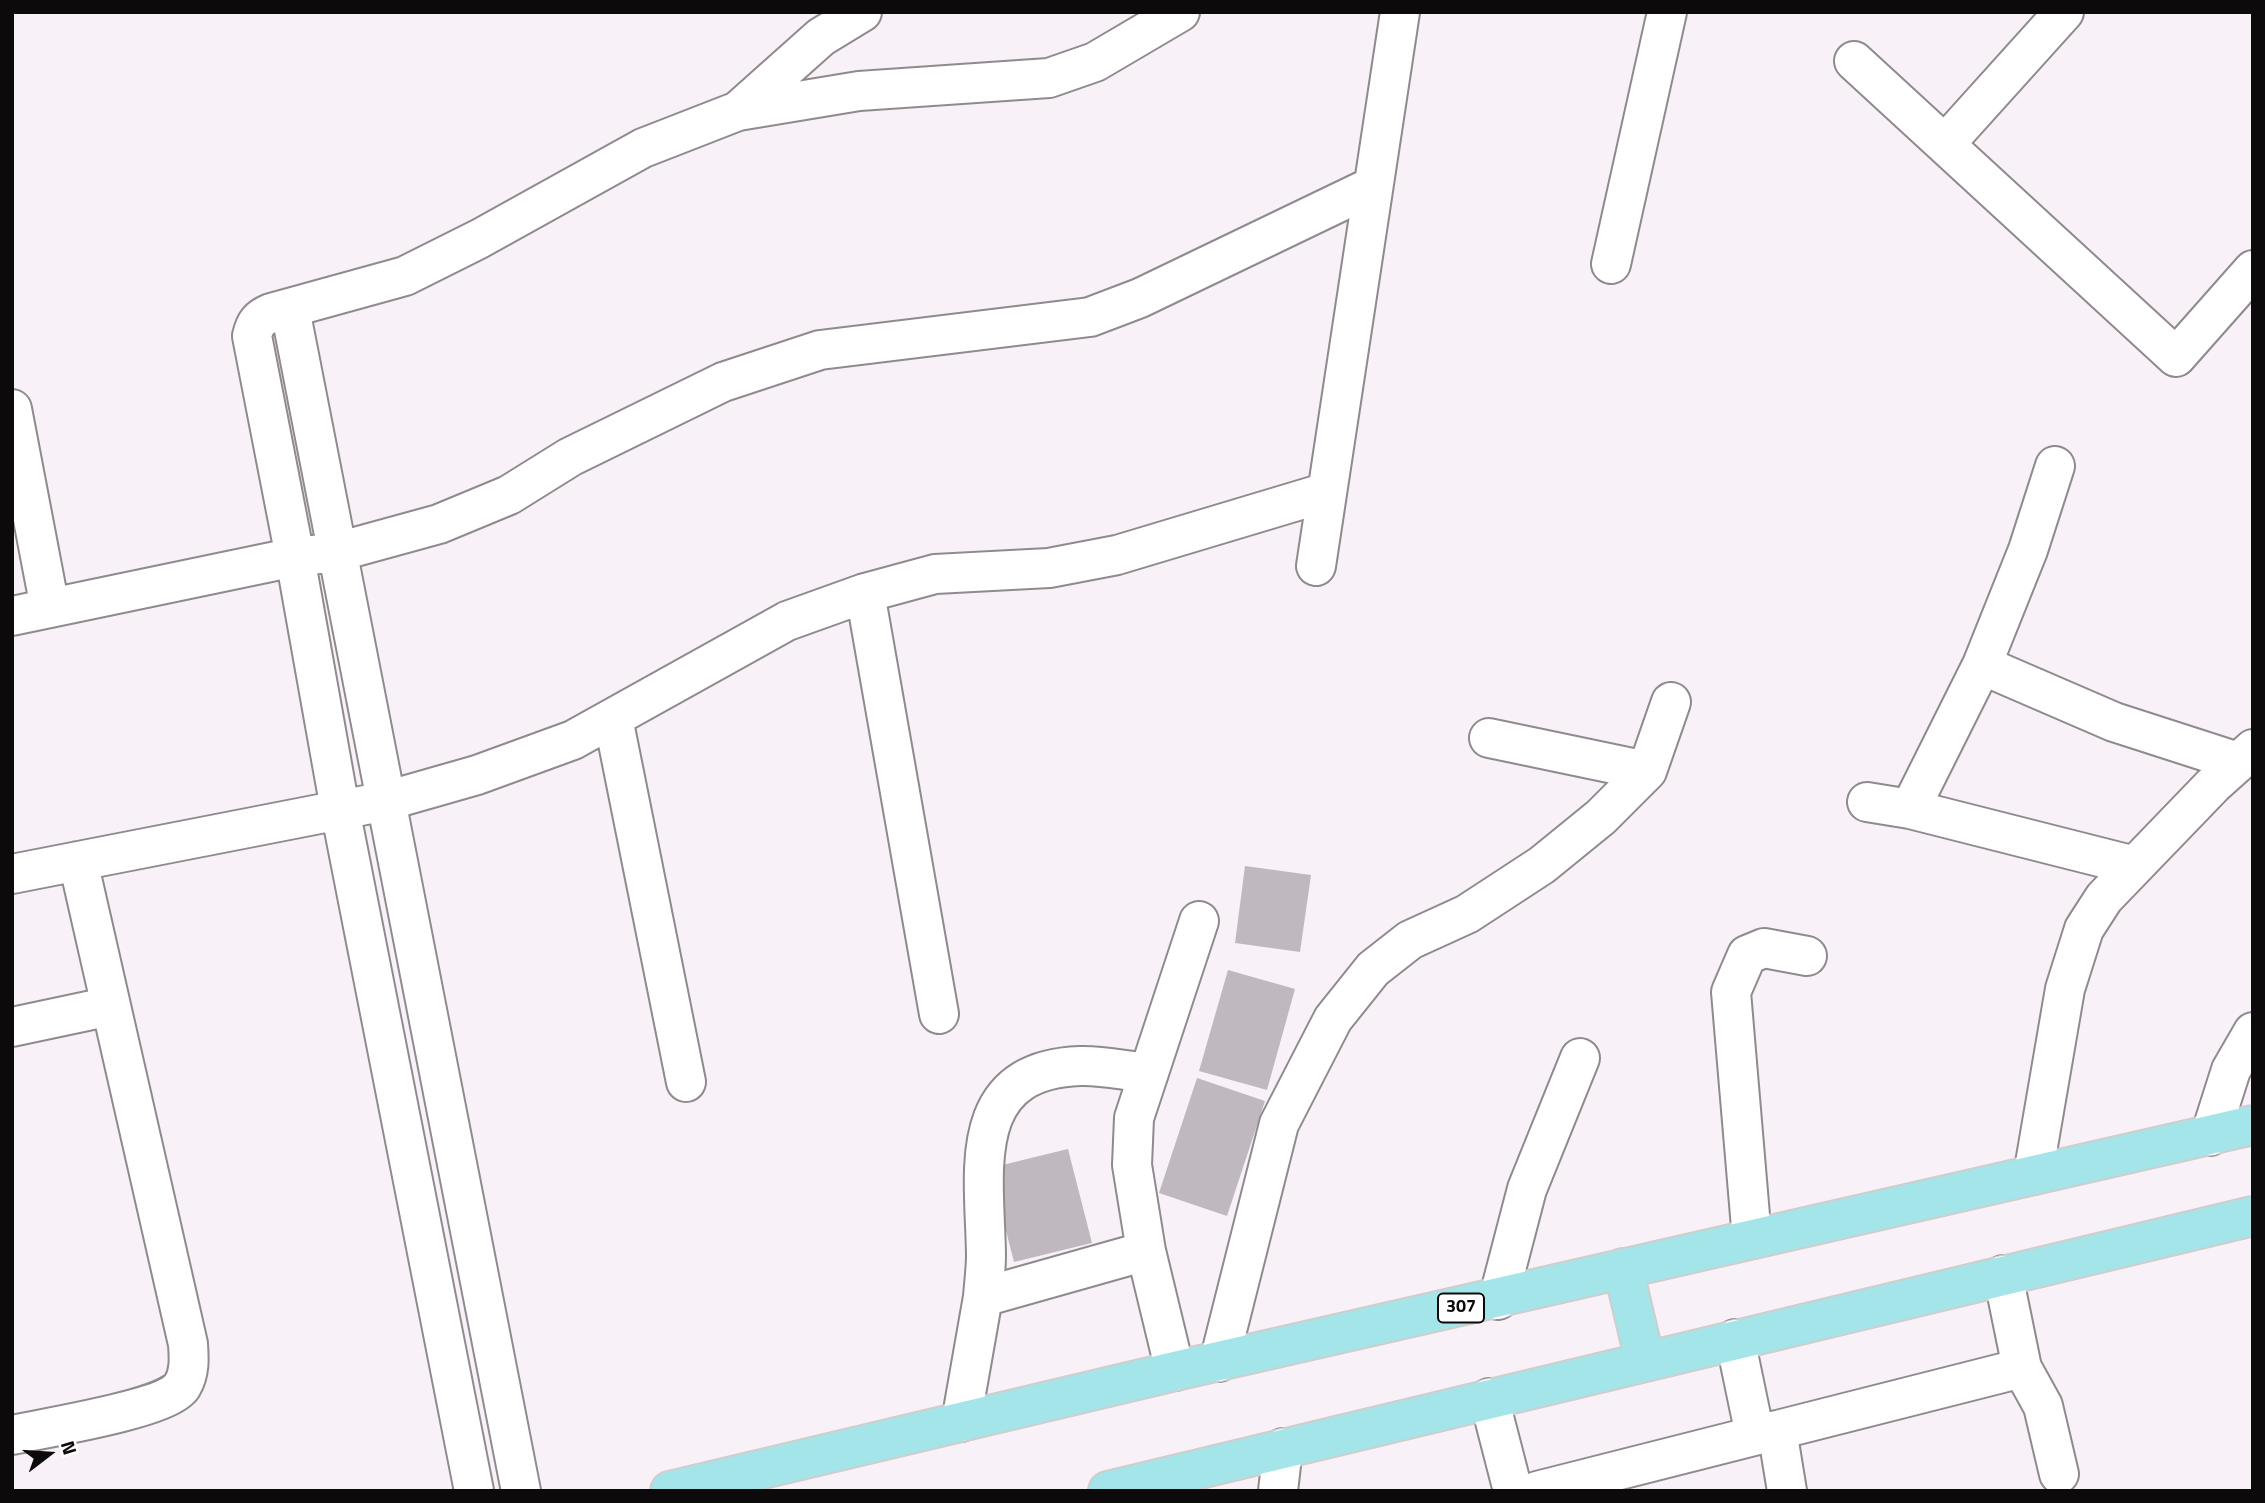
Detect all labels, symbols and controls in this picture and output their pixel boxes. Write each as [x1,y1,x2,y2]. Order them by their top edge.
road number: 307 [1438,1294,1484,1322]
north arrow [14,1419,84,1489]
text: N [54,1437,85,1458]

